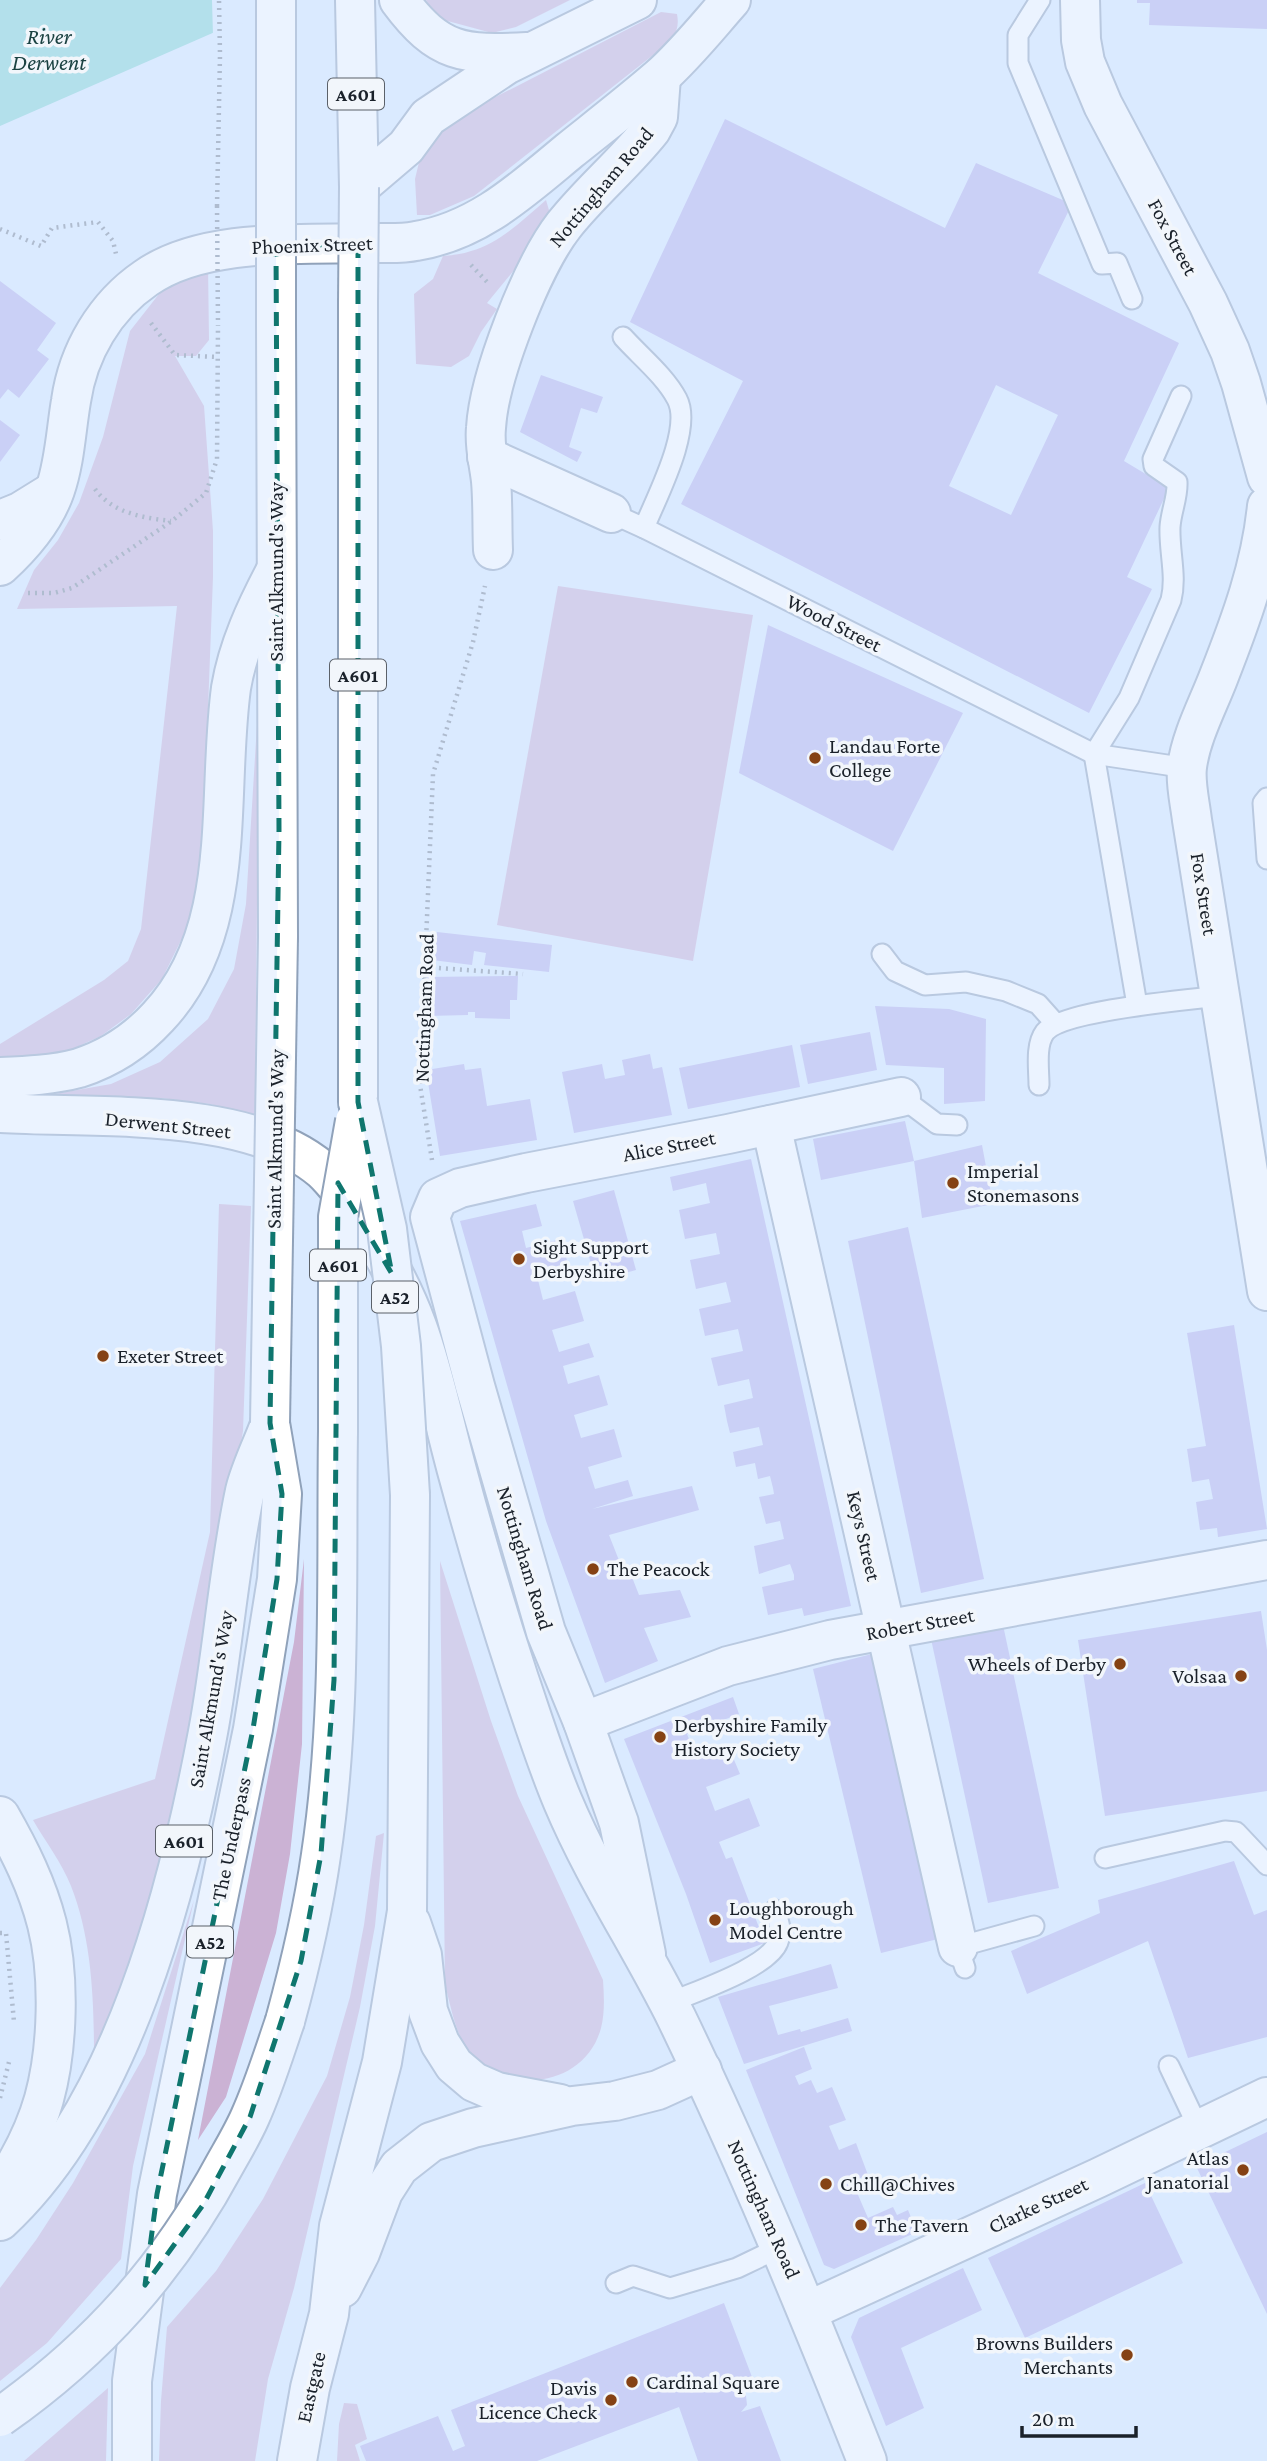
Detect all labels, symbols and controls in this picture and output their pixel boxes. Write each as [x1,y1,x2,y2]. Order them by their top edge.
water label: River Derwent [12,23,87,75]
road number: A601 [328,78,384,110]
street label: Nottingham Road [544,122,658,252]
street label: Fox Street [1143,195,1204,280]
street label: Phoenix Street [251,231,374,259]
street label: Saint Alkmund's Way [264,482,288,662]
street label: Wood Street [782,589,886,658]
road number: A601 [330,660,386,690]
place label: Landau Forte College [829,734,940,782]
marker: Landau Forte College [807,750,823,766]
street label: Fox Street [1186,851,1223,938]
street label: Nottingham Road [409,933,439,1083]
street label: Saint Alkmund's Way [261,1049,289,1229]
street label: Derwent Street [104,1106,233,1144]
street label: Alice Street [621,1125,718,1167]
place label: Imperial Stonemasons [967,1159,1079,1207]
marker: Imperial Stonemasons [945,1175,961,1191]
place label: Sight Support Derbyshire [533,1235,650,1283]
road number: A601 [310,1250,366,1280]
marker: Sight Support Derbyshire [511,1251,527,1267]
road number: A52 [372,1282,418,1312]
place label: Exeter Street [117,1344,224,1368]
marker: Exeter Street [95,1348,111,1364]
street label: Nottingham Road [492,1483,558,1633]
street label: Keys Street [842,1489,886,1584]
place label: The Peacock [607,1557,710,1581]
marker: The Peacock [585,1561,601,1577]
street label: Robert Street [864,1603,977,1645]
street label: Saint Alkmund's Way [184,1608,238,1790]
place label: Wheels of Derby [968,1652,1106,1676]
marker: Wheels of Derby [1112,1656,1128,1672]
place label: Volsaa [1172,1664,1227,1688]
marker: Volsaa [1233,1668,1249,1684]
place label: Derbyshire Family History Society [674,1713,828,1761]
marker: Derbyshire Family History Society [652,1729,668,1745]
street label: The Underpass [206,1775,256,1903]
road number: A601 [156,1826,212,1856]
place label: Loughborough Model Centre [729,1896,854,1944]
marker: Loughborough Model Centre [707,1912,723,1928]
road number: A52 [187,1926,233,1958]
street label: Nottingham Road [723,2136,805,2282]
place label: Atlas Janatorial [1145,2146,1229,2194]
marker: Atlas Janatorial [1235,2162,1251,2178]
street label: Clarke Street [984,2171,1093,2239]
place label: Chill@Chives [840,2172,955,2196]
marker: Chill@Chives [818,2176,834,2192]
place label: The Tavern [875,2213,969,2237]
marker: The Tavern [853,2217,869,2233]
place label: Browns Builders Merchants [976,2331,1113,2379]
marker: Browns Builders Merchants [1119,2347,1135,2363]
street label: Eastgate [291,2349,331,2425]
place label: Cardinal Square [646,2370,780,2394]
marker: Cardinal Square [624,2374,640,2390]
place label: Davis Licence Check [479,2376,597,2424]
marker: Davis Licence Check [603,2392,619,2408]
scale bar [1022,2394,1136,2438]
text: 20 m [1032,2407,1075,2431]

